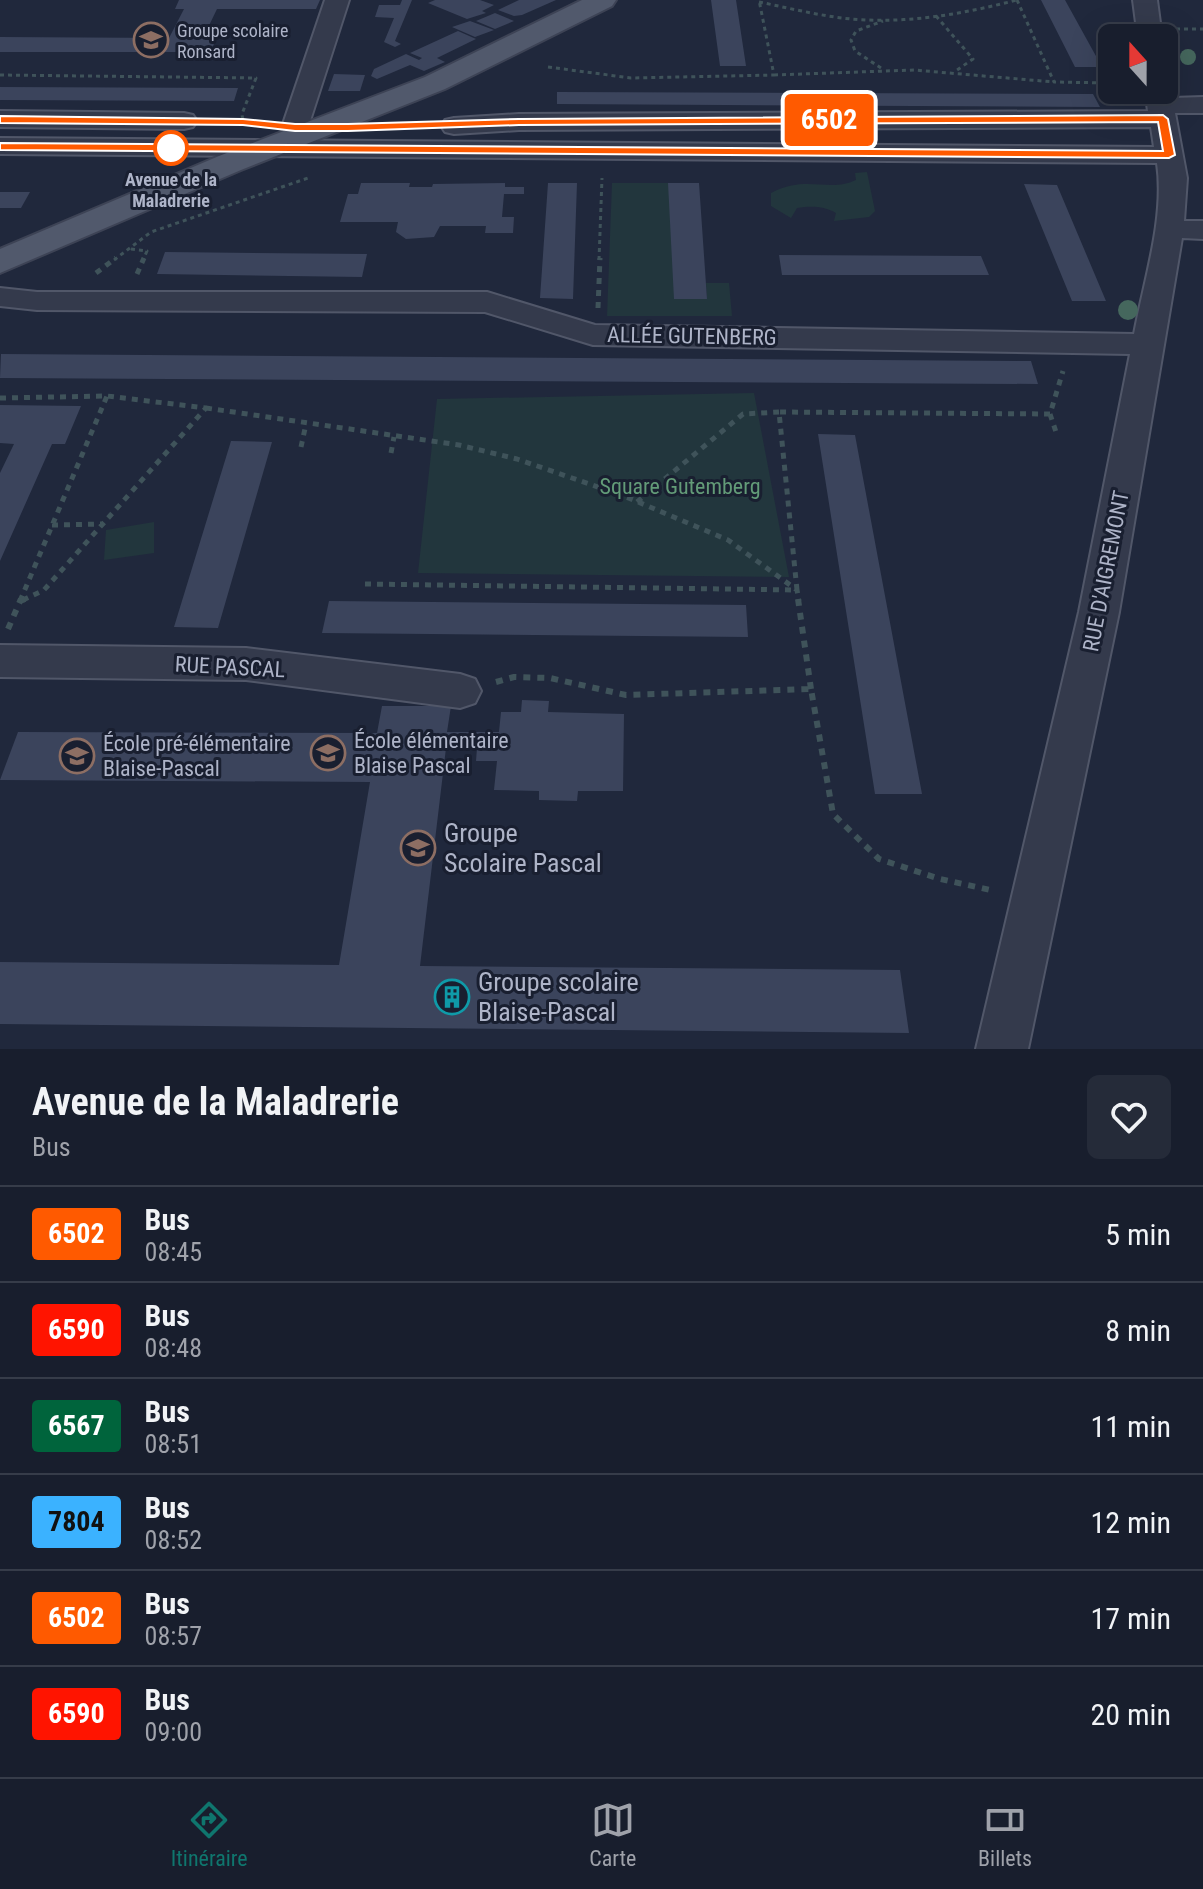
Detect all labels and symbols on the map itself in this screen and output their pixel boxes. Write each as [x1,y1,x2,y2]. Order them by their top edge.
place label: Groupe scolaire Ronsard [177,20,288,62]
school or university icon: Groupe scolaire Ronsard [132,21,170,59]
north arrow [1098,24,1178,104]
line badge: 6502 [773,94,885,146]
marker: Avenue de la Maladrerie [154,131,188,165]
place label: Avenue de la Maladrerie [125,169,217,211]
street label: ALLÉE GUTENBERG [607,322,777,350]
park label: Square Gutemberg [600,474,760,499]
street label: RUE D'AIGREMONT [1078,488,1134,654]
street label: RUE PASCAL [174,652,286,682]
place label: École élémentaire Blaise Pascal [354,728,508,778]
place label: École pré-élémentaire Blaise-Pascal [103,731,291,781]
school or university icon: École élémentaire Blaise Pascal [309,734,347,772]
school or university icon: École pré-élémentaire Blaise-Pascal [58,737,96,775]
place label: Groupe Scolaire Pascal [444,818,602,878]
school or university icon: Groupe Scolaire Pascal [399,829,437,867]
place label: Groupe scolaire Blaise-Pascal [478,967,639,1027]
building icon: Groupe scolaire Blaise-Pascal [433,978,471,1016]

